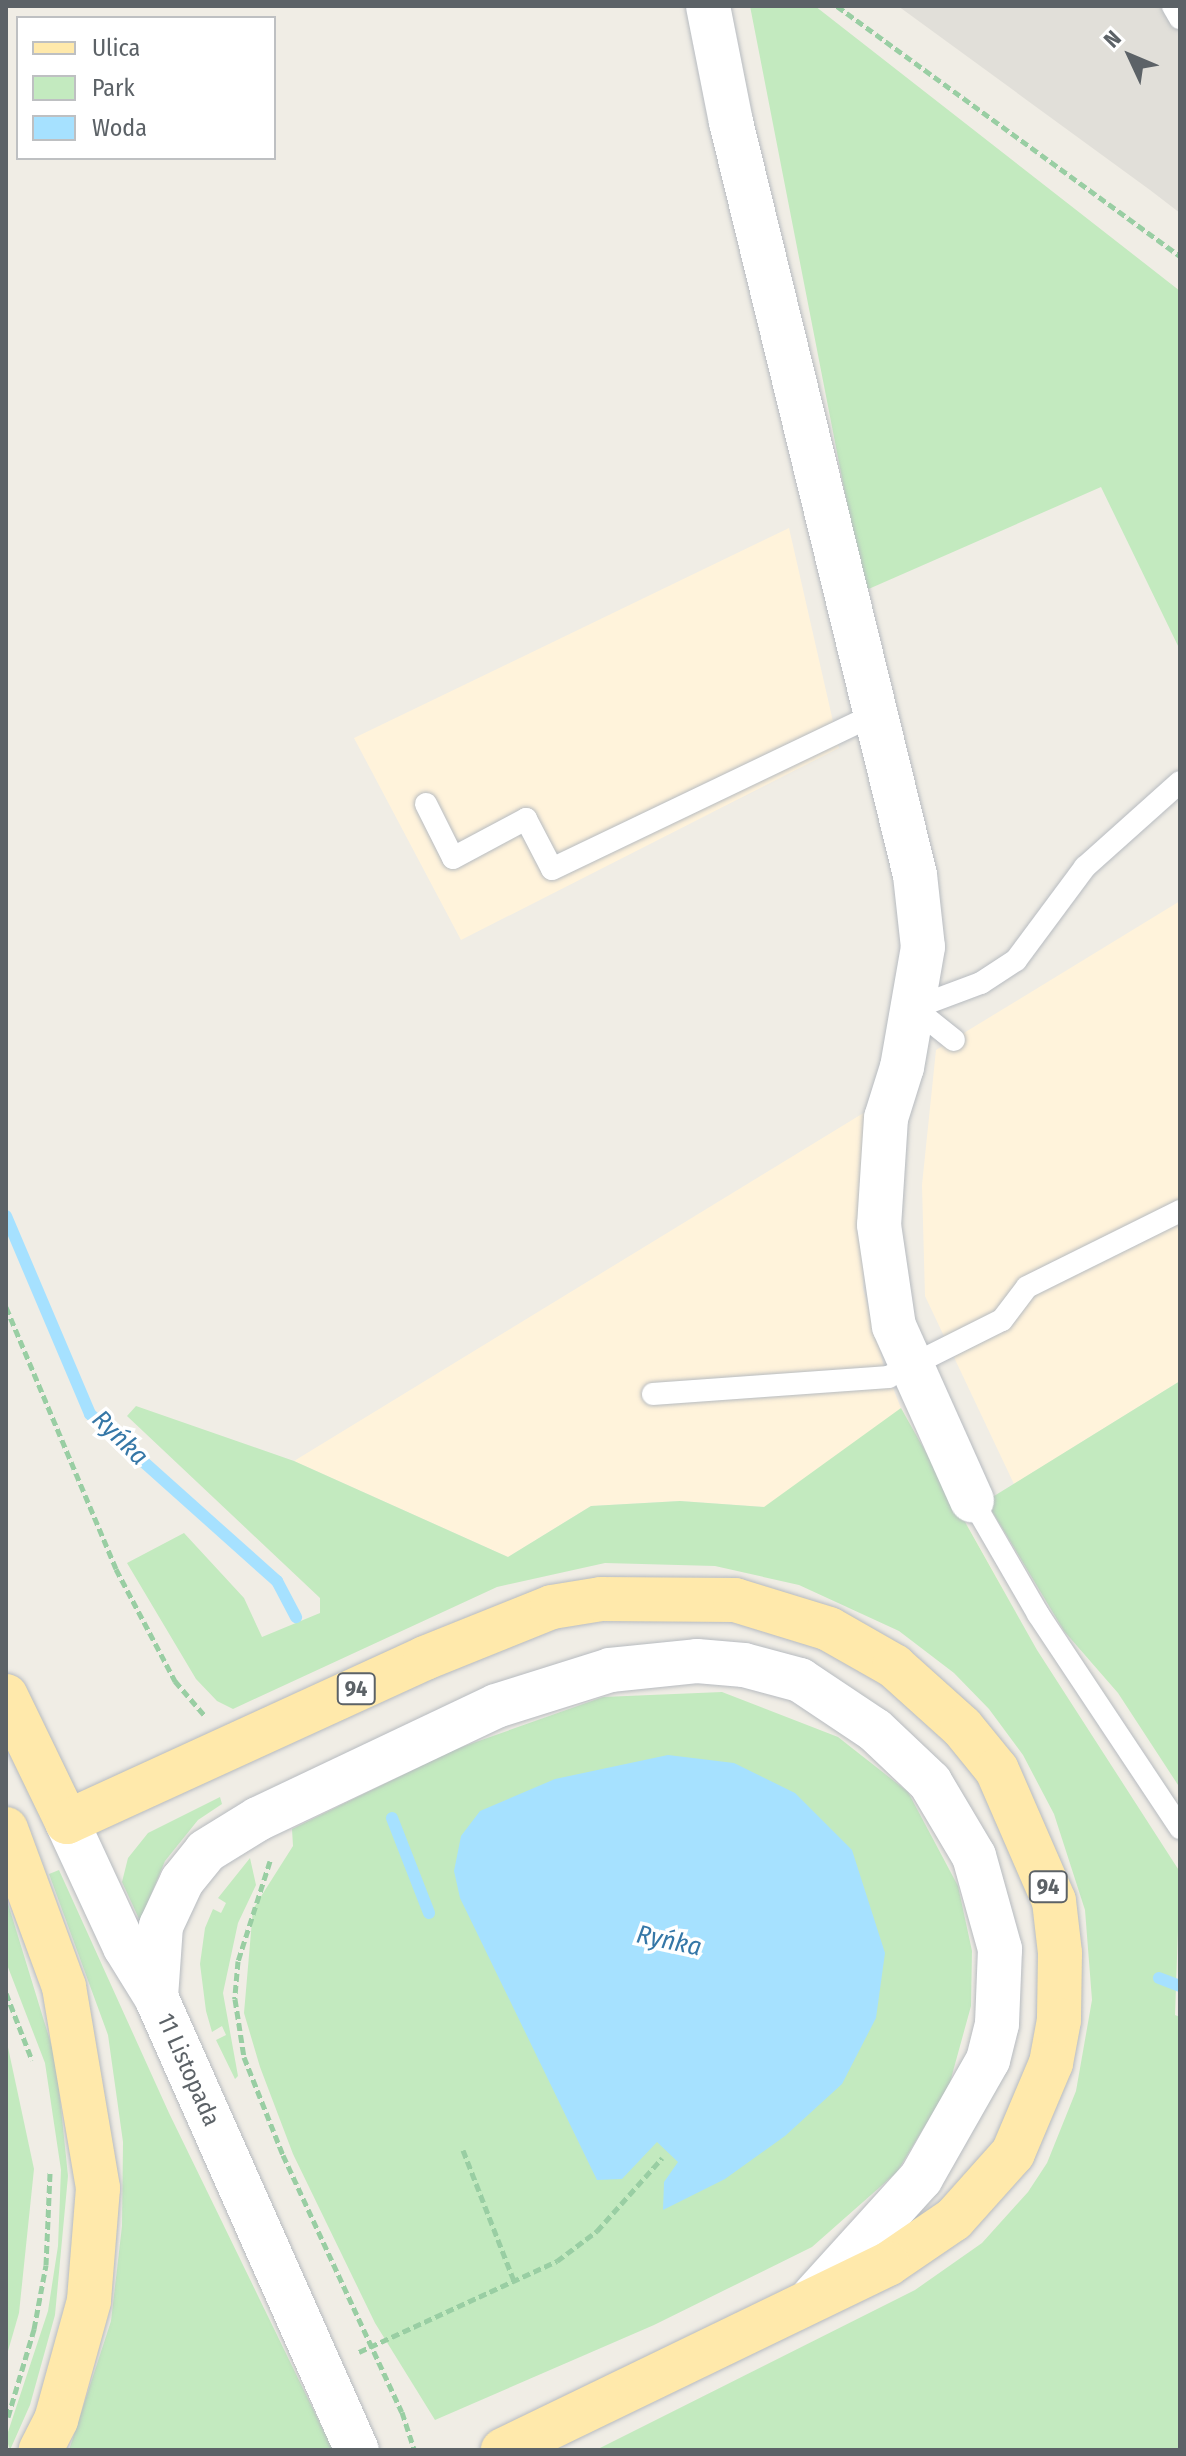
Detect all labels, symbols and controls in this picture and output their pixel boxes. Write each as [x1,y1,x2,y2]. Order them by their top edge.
legend [16,16,276,160]
north arrow [1090,16,1170,96]
text: N [1098,25,1127,53]
text: Ulica [92,34,140,62]
text: Park [92,74,135,102]
text: Woda [92,114,147,142]
water label: Ryńka [86,1404,154,1472]
road number: 94 [336,1671,376,1707]
road number: 94 [1028,1869,1068,1905]
water label: Ryńka [634,1919,704,1963]
street label: 11 Listopada [150,2009,226,2131]

